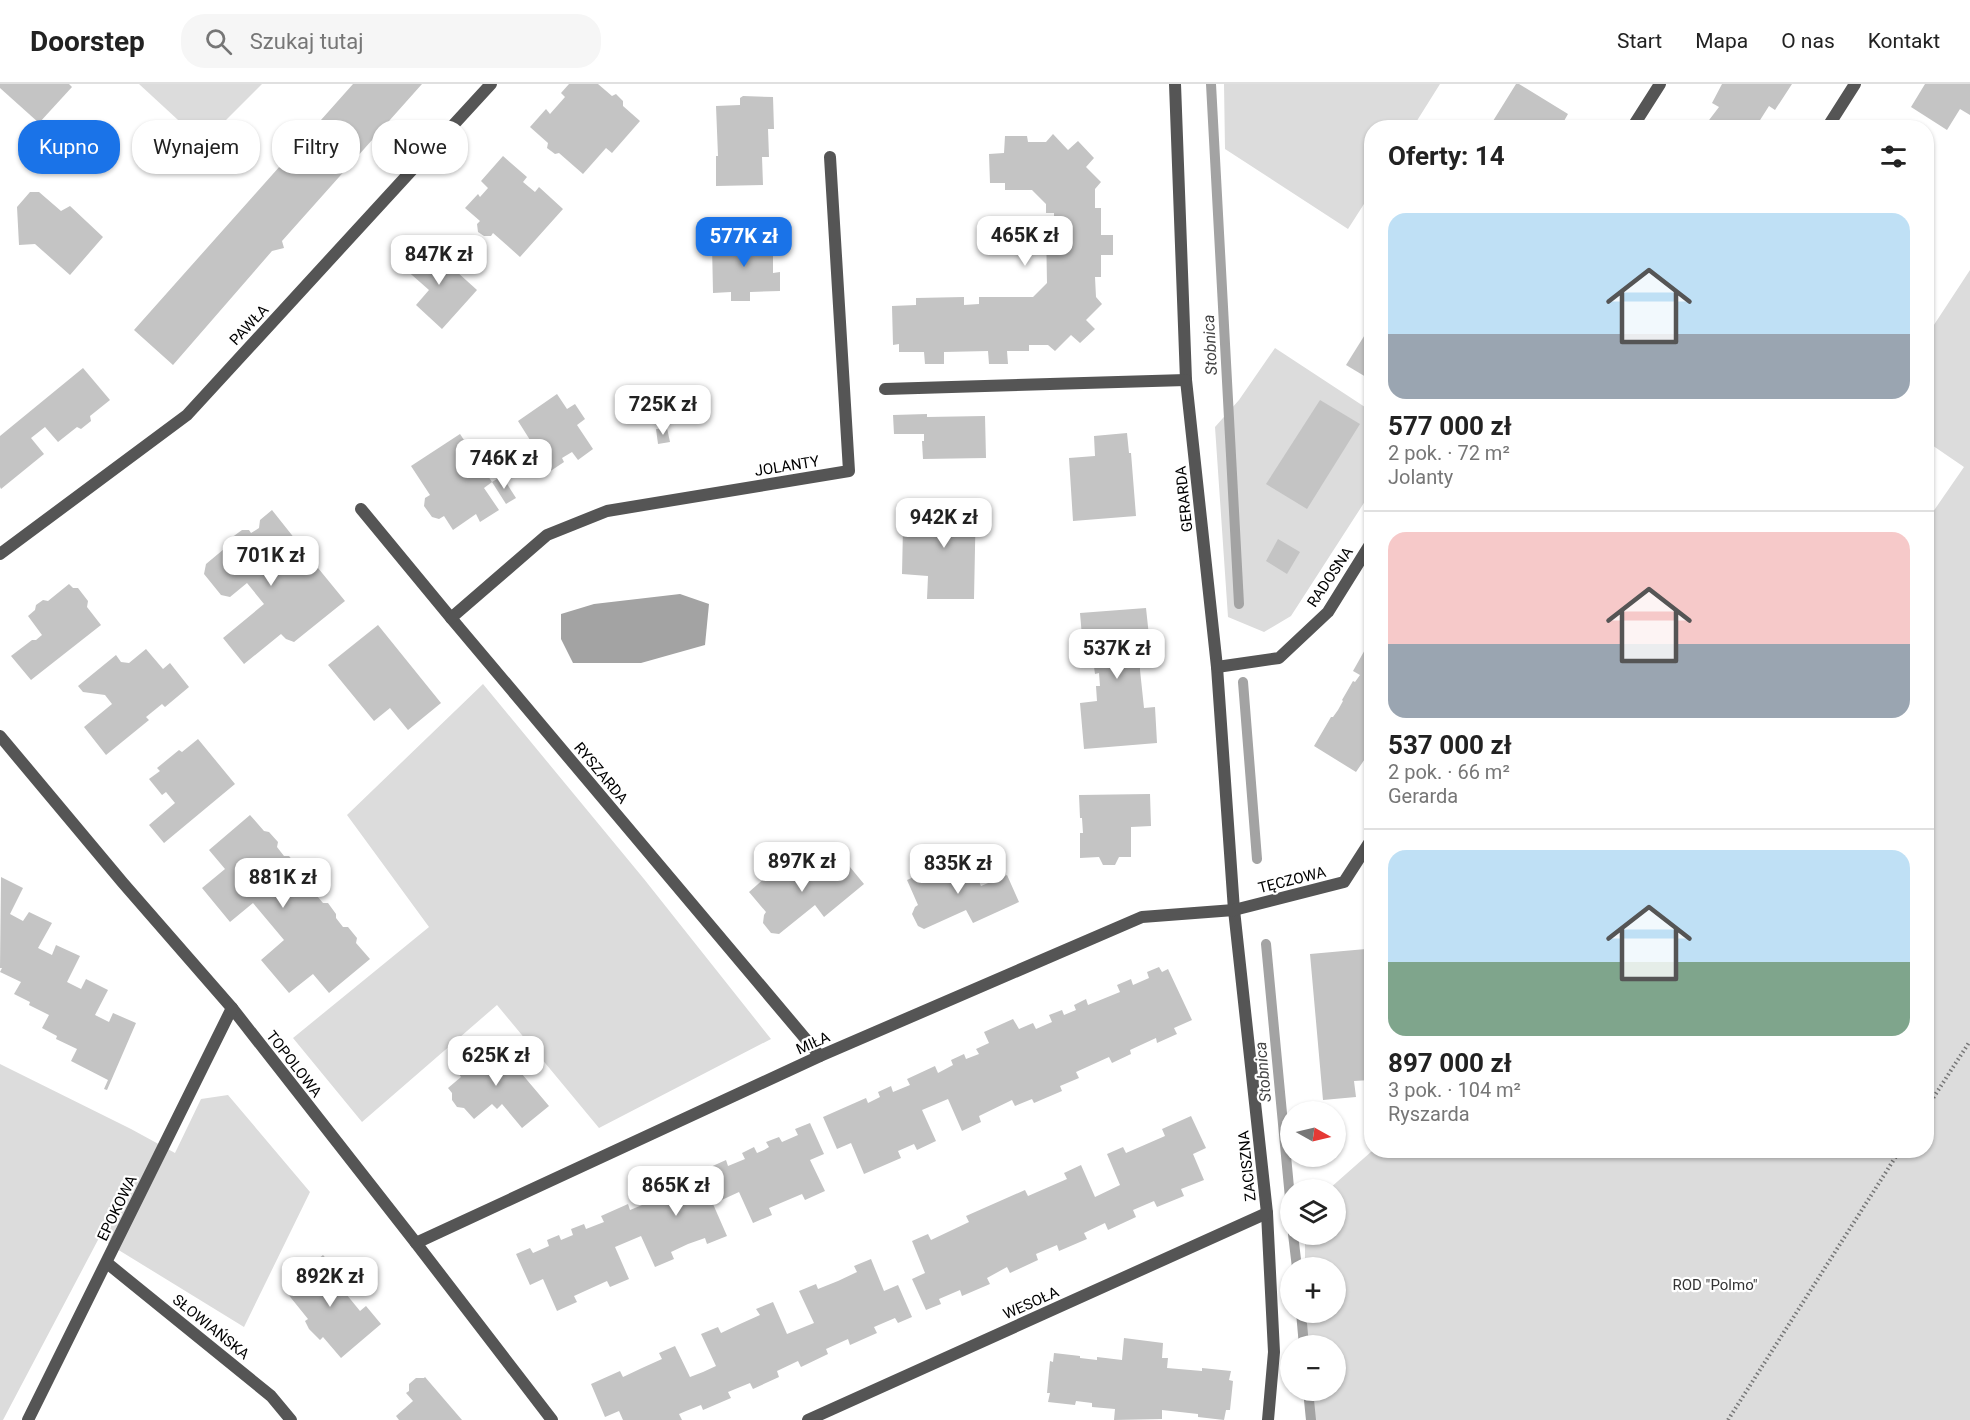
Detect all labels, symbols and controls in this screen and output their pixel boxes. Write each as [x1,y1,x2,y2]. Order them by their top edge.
search box [181,14,601,68]
text: Doorstep [30,25,145,58]
icon: search [202,25,235,58]
text: Szukaj tutaj [250,29,364,54]
text: Start [1617,29,1662,53]
text: Mapa [1695,29,1748,53]
text: O nas [1781,29,1835,53]
text: Kontakt [1868,29,1940,53]
chip: Kupno [18,120,120,174]
chip: Wynajem [132,120,260,174]
chip: Filtry [272,120,360,174]
chip: Nowe [372,120,468,174]
icon: filters [1877,140,1910,173]
text: Oferty: 14 [1388,141,1505,171]
pin: 465K zł [970,216,1080,267]
pin: 577K zł [689,217,799,268]
text: 465K zł [991,223,1059,247]
text: 577K zł [710,224,778,248]
pin: 847K zł [384,235,494,286]
text: 847K zł [405,242,473,266]
icon: home [1595,252,1703,360]
street label: PAWŁA [226,301,272,349]
water label: Stobnica [1199,314,1221,376]
pin: 725K zł [608,385,718,436]
text: 725K zł [629,392,697,416]
text: 577 000 zł [1388,411,1512,441]
pin: 746K zł [449,439,559,490]
text: 2 pok. · 72 m² [1388,441,1510,465]
text: 746K zł [470,446,538,470]
street label: JOLANTY [753,452,821,480]
street label: GERARDA [1172,465,1196,533]
text: Jolanty [1388,465,1453,489]
pin: 942K zł [889,498,999,549]
text: 942K zł [910,505,978,529]
pin: 701K zł [216,536,326,587]
text: 701K zł [237,543,305,567]
street label: RADOSNA [1303,543,1357,611]
icon: home [1595,571,1703,679]
pin: 537K zł [1062,629,1172,680]
text: 537K zł [1083,636,1151,660]
text: 537 000 zł [1388,730,1512,760]
street label: RYSZARDA [570,739,632,807]
text: 2 pok. · 66 m² [1388,760,1510,784]
text: Gerarda [1388,784,1458,808]
pin: 897K zł [747,842,857,893]
pin: 835K zł [903,844,1013,895]
text: 897K zł [768,849,836,873]
text: 835K zł [924,851,992,875]
pin: 881K zł [228,858,338,909]
street label: TĘCZOWA [1256,863,1328,897]
text: 881K zł [249,865,317,889]
icon: home [1595,889,1703,997]
street label: TOPOLOWA [262,1027,326,1101]
street label: MIŁA [793,1028,833,1058]
pin: 625K zł [441,1036,551,1087]
water label: Stobnica [1251,1041,1275,1103]
text: 625K zł [462,1043,530,1067]
text: 897 000 zł [1388,1048,1512,1078]
text: 3 pok. · 104 m² [1388,1078,1521,1102]
north arrow [1280,1101,1346,1167]
map controls [1280,1101,1346,1401]
text: Ryszarda [1388,1102,1470,1126]
street label: ZACISZNA [1234,1129,1260,1202]
pin: 865K zł [621,1166,731,1217]
street label: EPOKOWA [93,1172,141,1244]
text: 865K zł [642,1173,710,1197]
button: layers [1280,1179,1346,1245]
pin: 892K zł [275,1257,385,1308]
button: + [1280,1257,1346,1323]
text: 892K zł [296,1264,364,1288]
park label: ROD "Polmo" [1672,1276,1758,1294]
street label: WESOŁA [1000,1283,1062,1323]
street label: SŁOWIAŃSKA [169,1291,253,1364]
button: − [1280,1335,1346,1401]

